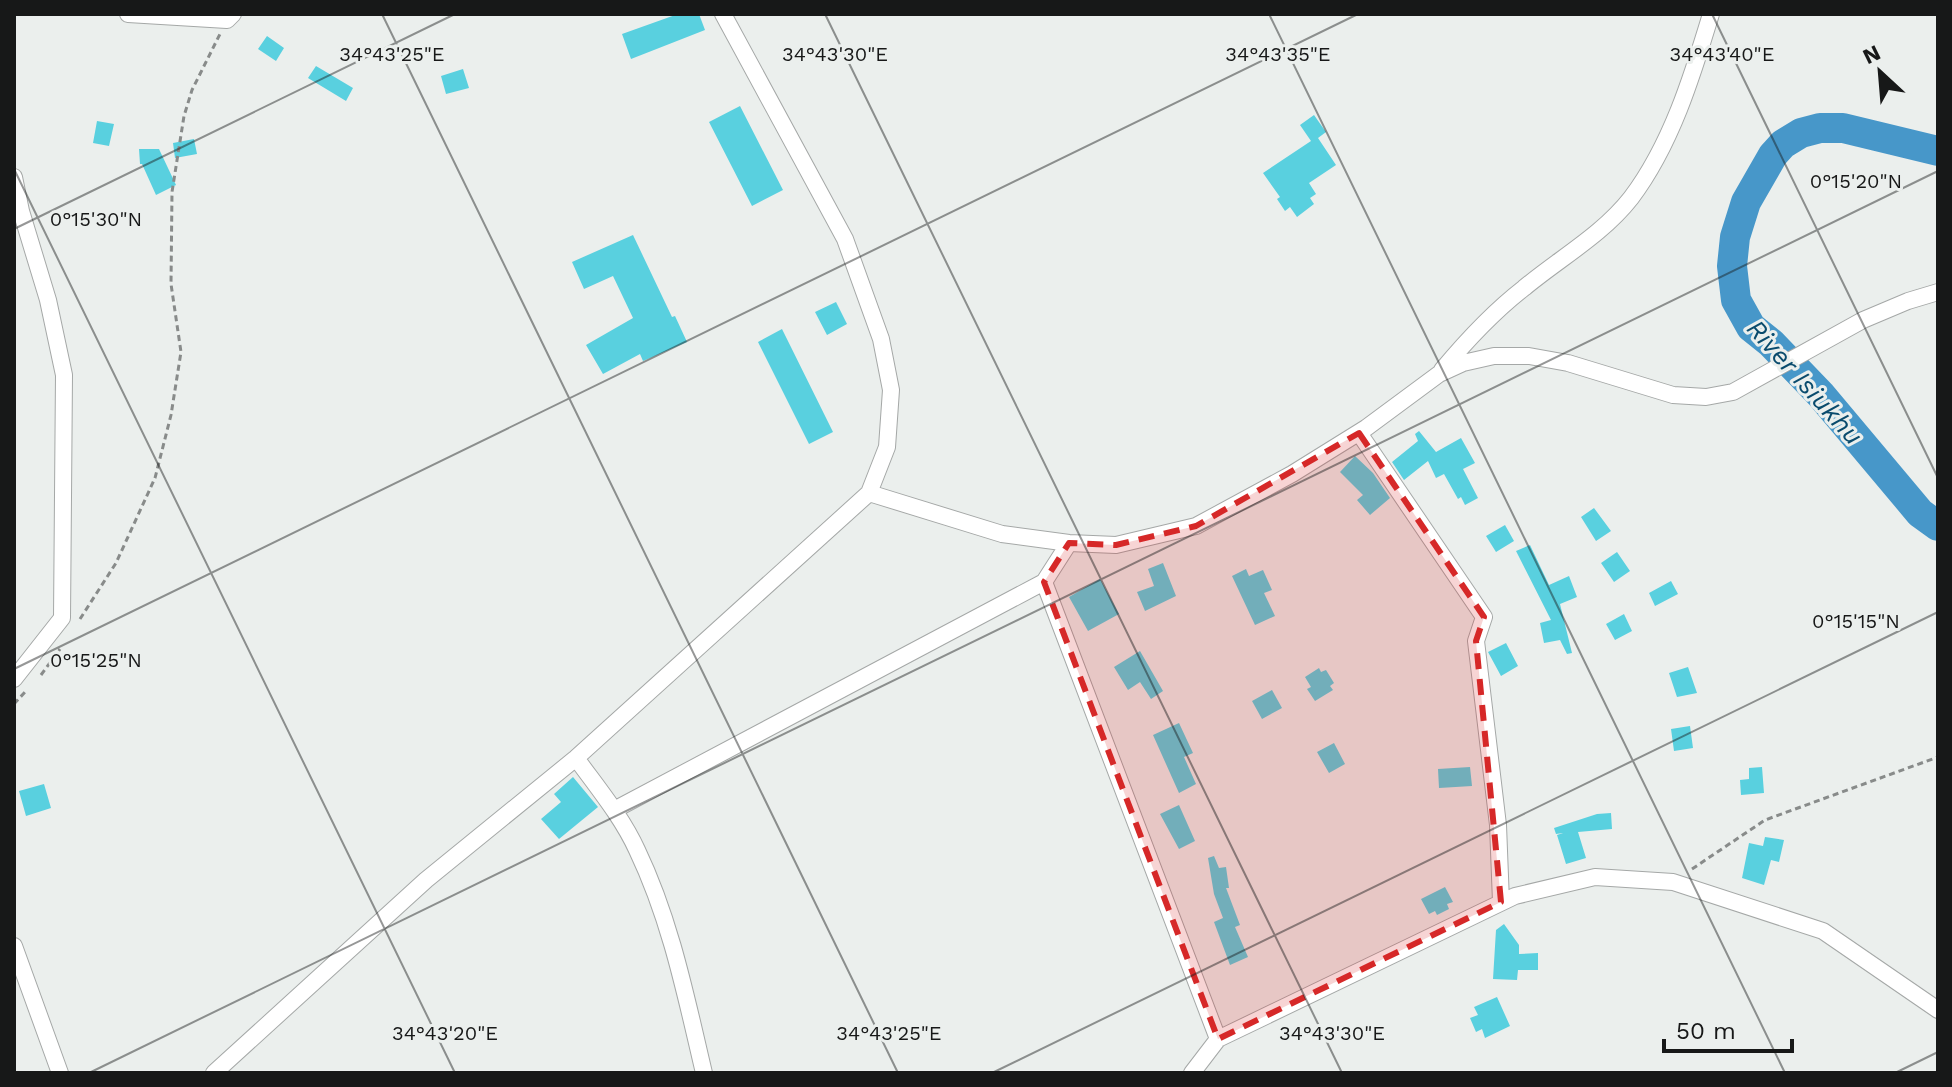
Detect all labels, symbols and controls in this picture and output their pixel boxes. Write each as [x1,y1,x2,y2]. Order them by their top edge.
north arrow [1840,32,1920,112]
text: N [1859,40,1884,69]
text: 34°43'25"E [339,42,445,66]
text: 34°43'30"E [782,42,888,66]
text: 34°43'35"E [1225,42,1331,66]
text: 34°43'40"E [1670,42,1774,66]
text: 0°15'20"N [1810,169,1902,193]
text: 0°15'30"N [50,207,142,231]
water label: River Isiukhu [1741,313,1869,451]
text: 0°15'15"N [1812,609,1900,633]
text: 0°15'25"N [50,648,142,672]
scale bar [1664,1003,1792,1053]
text: 50 m [1676,1017,1736,1045]
text: 34°43'20"E [392,1021,498,1045]
text: 34°43'25"E [836,1021,942,1045]
text: 34°43'30"E [1279,1021,1385,1045]

